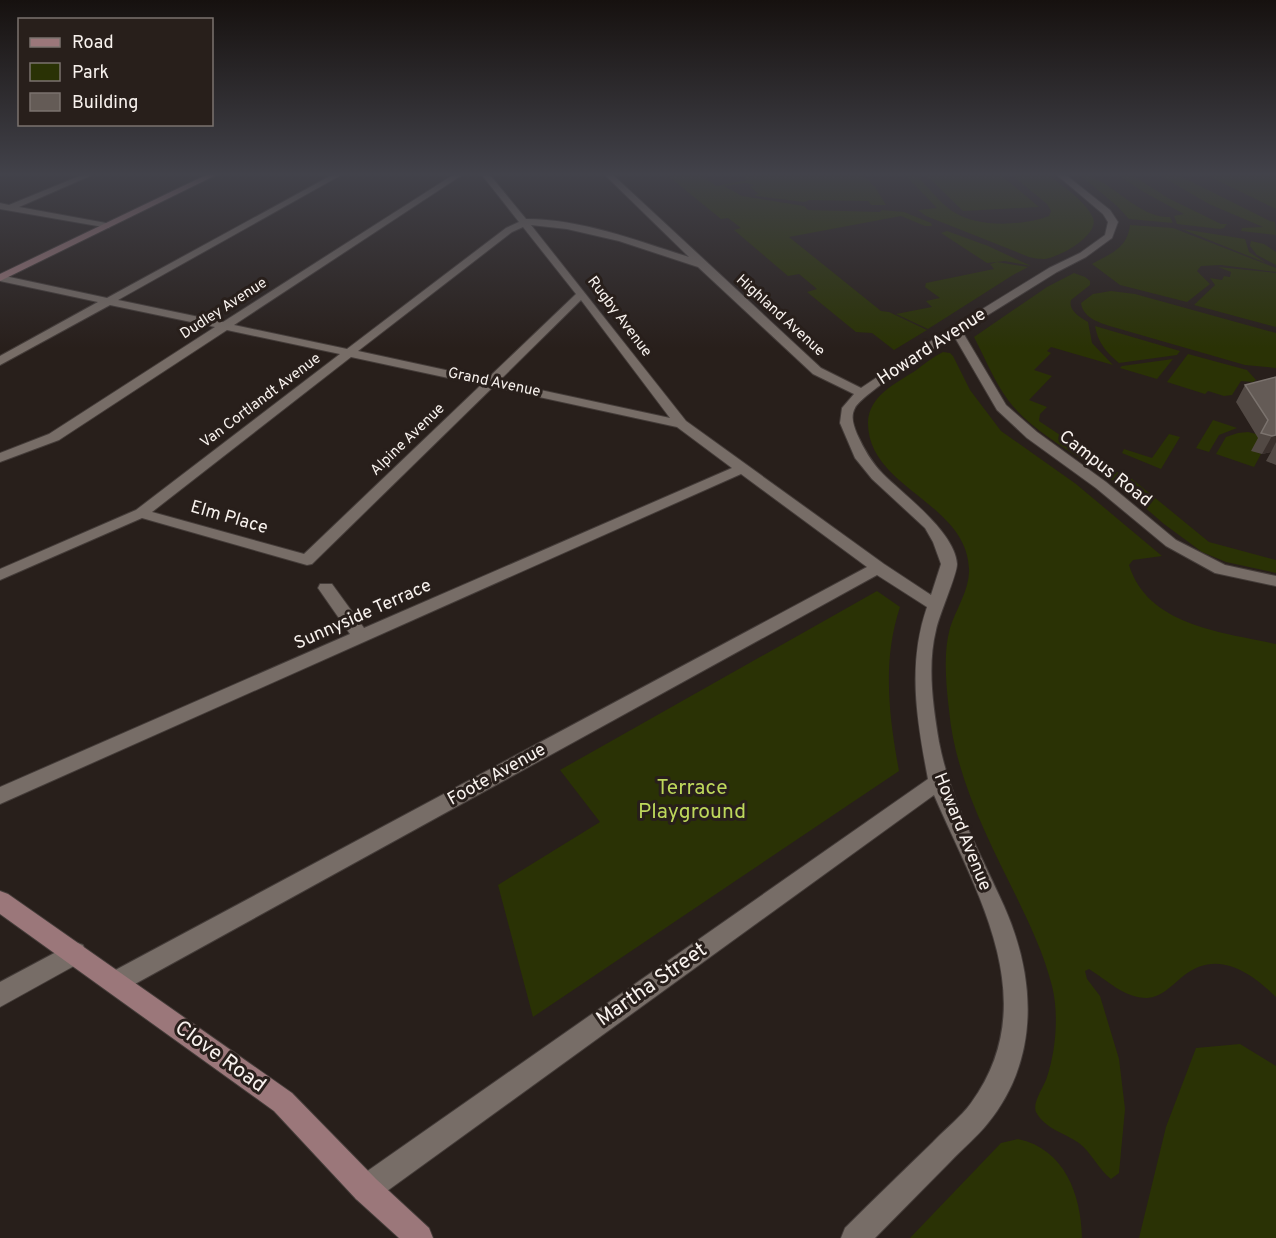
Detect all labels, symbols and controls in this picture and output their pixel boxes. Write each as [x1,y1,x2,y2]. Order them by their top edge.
legend [18,18,213,126]
text: Road [72,32,114,55]
text: Park [72,62,109,85]
text: Building [72,92,138,115]
street label: Highland Avenue [732,271,828,361]
street label: Rugby Avenue [583,273,655,361]
street label: Dudley Avenue [177,274,271,344]
street label: Howard Avenue [873,303,991,391]
street label: Van Cortlandt Avenue [197,349,325,453]
street label: Grand Avenue [446,364,542,402]
street label: Alpine Avenue [367,400,449,480]
street label: Campus Road [1054,426,1156,512]
street label: Elm Place [188,496,270,540]
street label: Sunnyside Terrace [291,574,435,656]
street label: Foote Avenue [444,739,550,811]
street label: Howard Avenue [928,770,996,894]
park label: Terrace Playground [638,775,746,826]
street label: Martha Street [591,937,713,1033]
street label: Clove Road [169,1015,271,1099]

